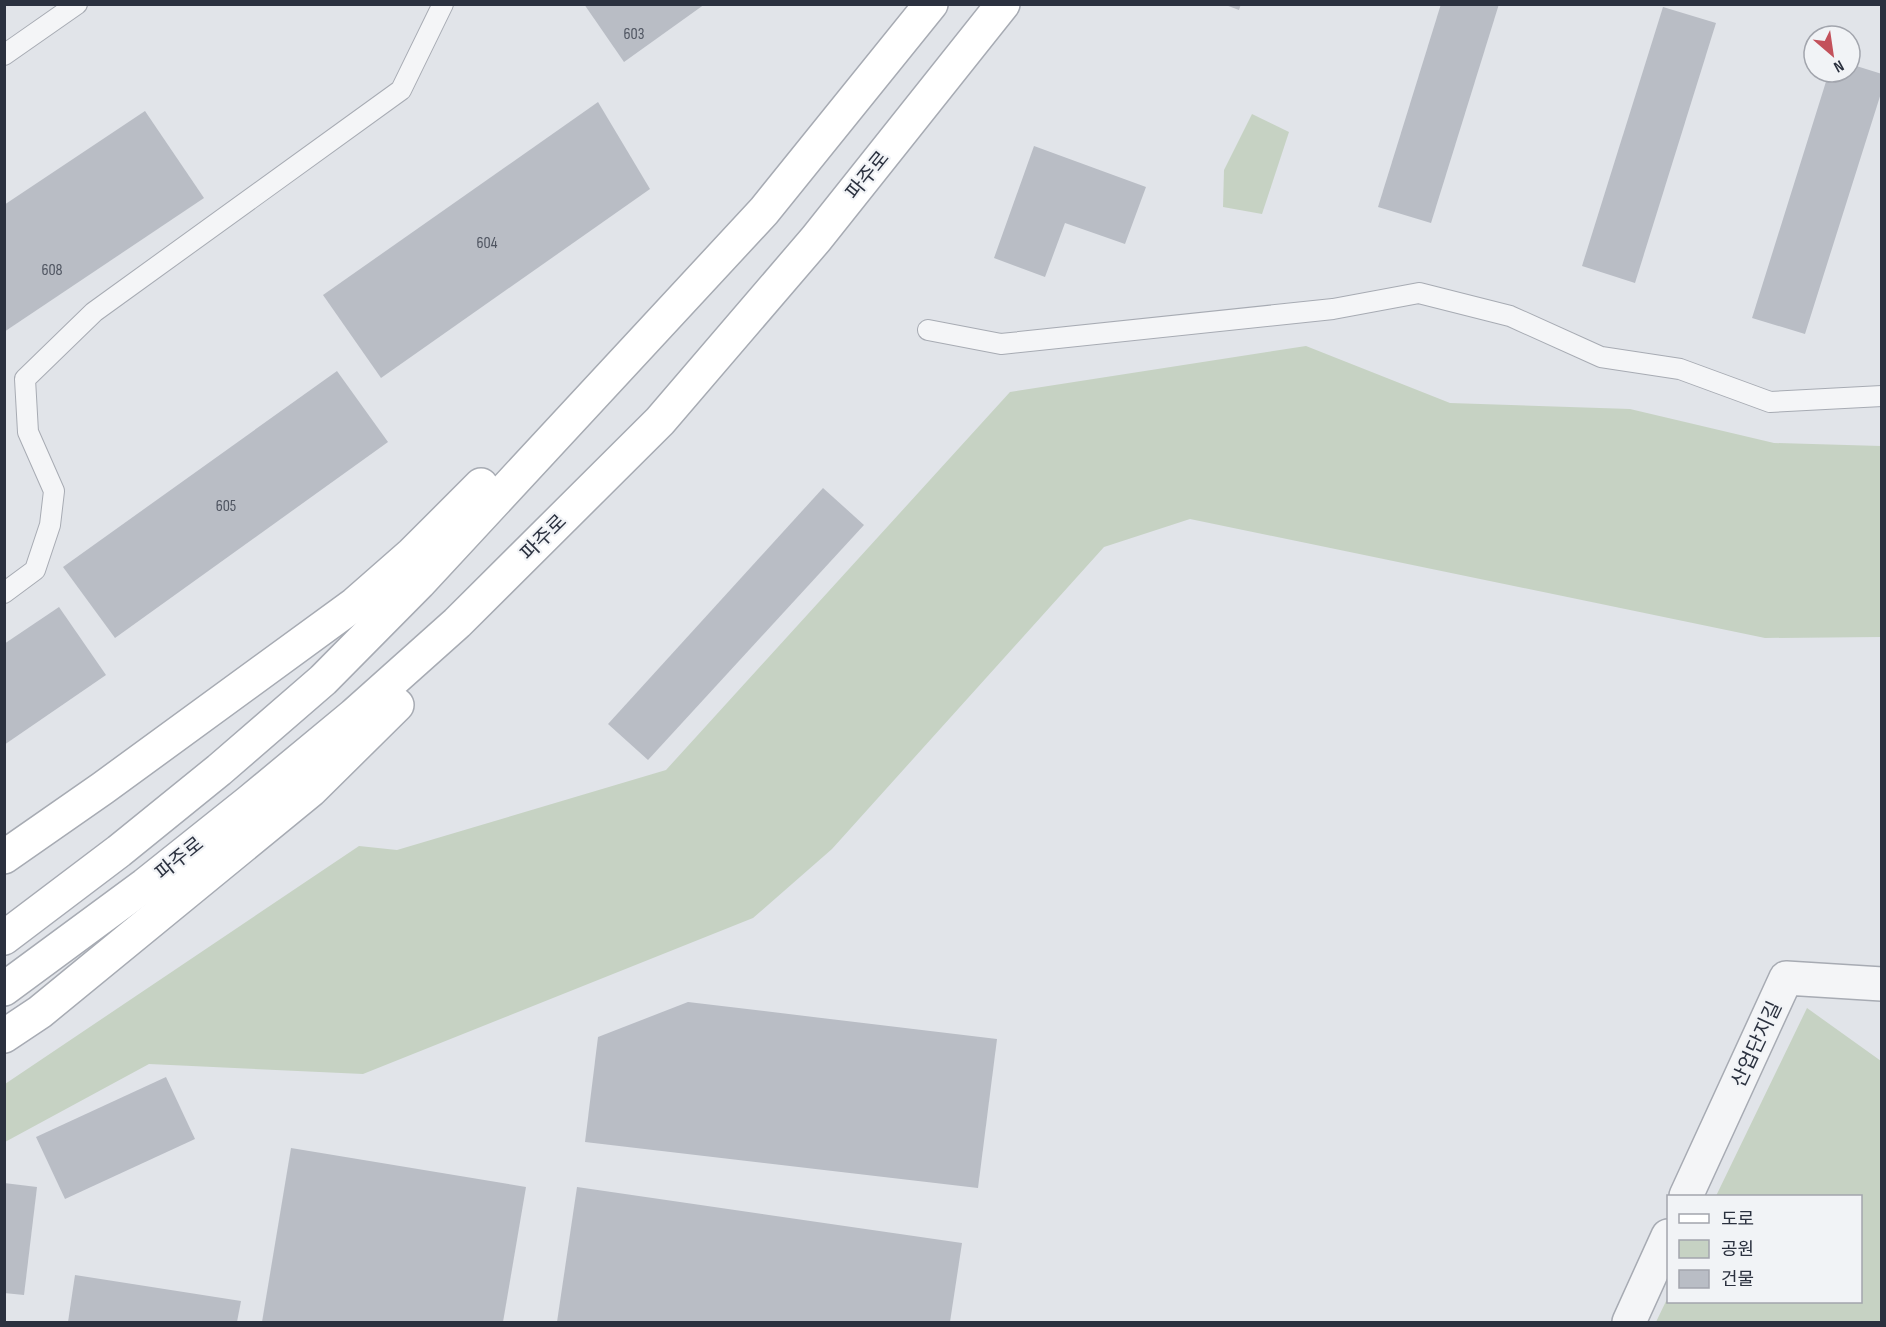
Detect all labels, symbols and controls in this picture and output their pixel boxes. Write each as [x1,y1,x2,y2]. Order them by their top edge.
north arrow [1802,24,1862,84]
house number: 603 [624,25,644,44]
text: N [1830,55,1847,76]
street label: 파주로 [841,147,894,205]
house number: 604 [477,234,498,253]
house number: 608 [41,261,63,280]
house number: 605 [216,497,236,516]
street label: 파주로 [516,510,572,566]
street label: 파주로 [151,832,209,885]
street label: 산업단지길 [1727,998,1787,1091]
legend [1667,1195,1862,1303]
text: 도로 [1721,1209,1754,1230]
text: 공원 [1721,1239,1754,1260]
text: 건물 [1721,1269,1754,1290]

